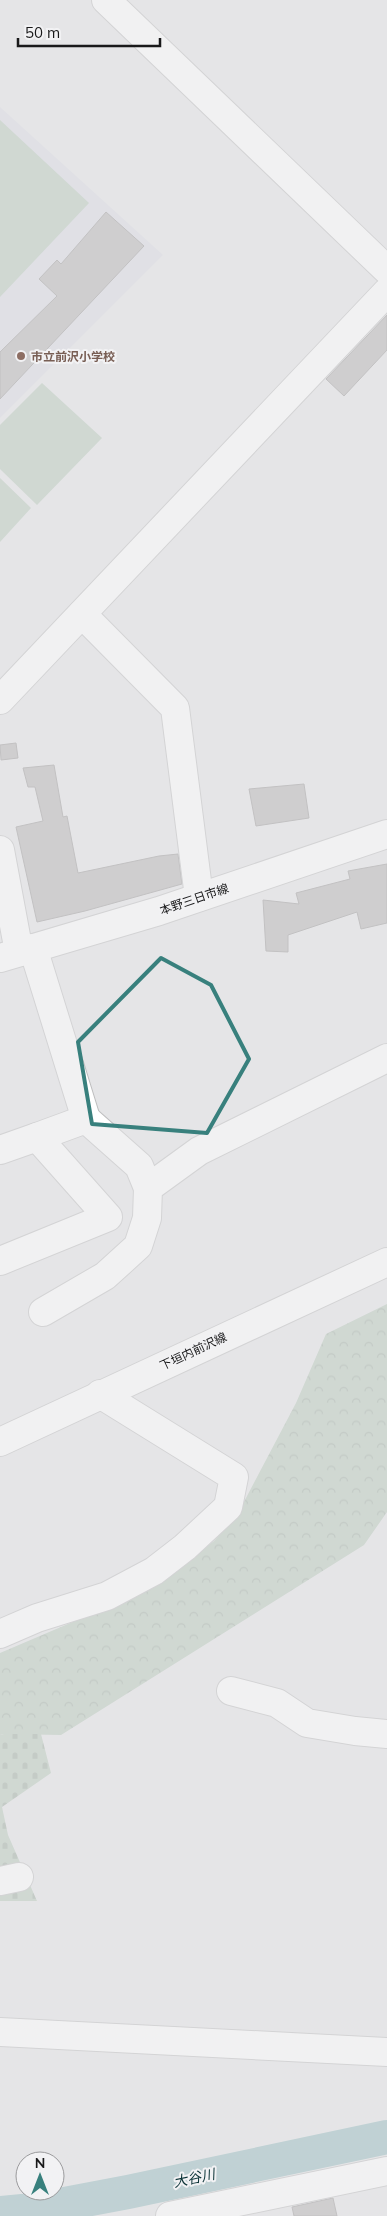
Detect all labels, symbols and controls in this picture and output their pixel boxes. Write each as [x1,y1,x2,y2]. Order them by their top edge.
scale bar [18,15,160,47]
text: 50 m [25,23,60,42]
place label: 市立前沢小学校 [31,349,115,364]
marker: 市立前沢小学校 [15,350,27,362]
street label: 本野三日市線 [158,880,230,918]
street label: 下垣内前沢線 [157,1329,229,1373]
north arrow [15,2151,65,2201]
text: N [35,2154,45,2172]
water label: 大谷川 [172,2164,218,2191]

